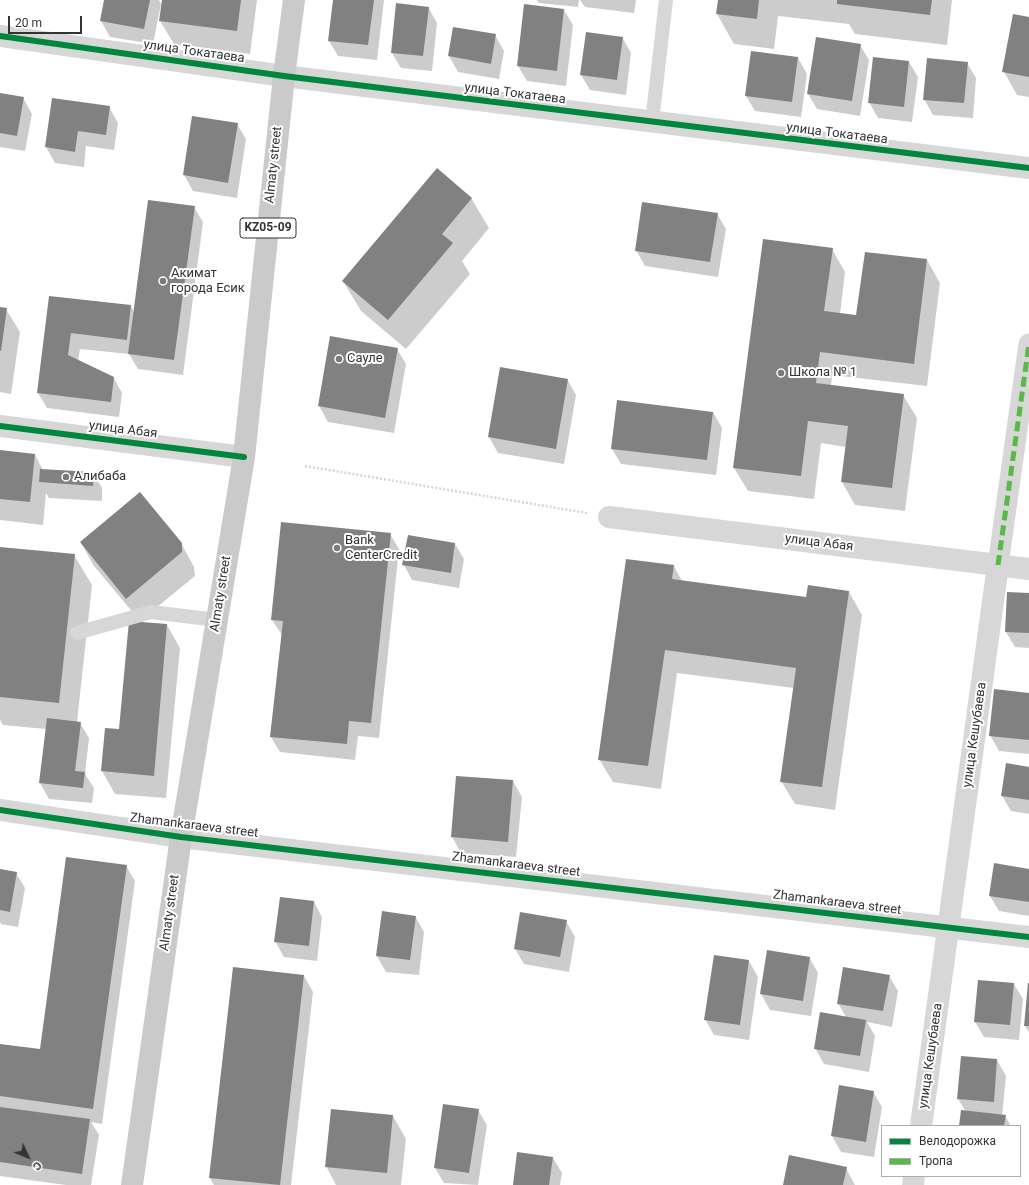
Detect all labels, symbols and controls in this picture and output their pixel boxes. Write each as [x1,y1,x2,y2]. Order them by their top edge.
scale bar [10,8,84,34]
text: 20 m [15,16,42,30]
street label: улица Токатаева [142,37,246,67]
street label: улица Токатаева [463,80,567,108]
street label: улица Токатаева [785,120,889,148]
street label: Almaty street [262,126,286,204]
road number: KZ05-09 [240,218,296,238]
place label: Акимат города Есик [171,266,245,297]
marker: Акимат города Есик [158,276,168,286]
place label: Сауле [347,351,383,367]
marker: Сауле [334,354,344,364]
place label: Школа № 1 [789,365,857,381]
marker: Школа № 1 [776,368,786,378]
street label: улица Абая [88,418,158,442]
place label: Алибаба [74,469,126,485]
marker: Алибаба [61,472,71,482]
street label: улица Абая [784,531,854,555]
place label: Bank CenterCredit [345,533,417,564]
marker: Bank CenterCredit [332,543,342,553]
street label: Almaty street [207,555,235,633]
street label: улица Кешубаева [960,681,990,789]
street label: Zhamankaraeva street [129,810,259,842]
street label: Zhamankaraeva street [451,849,581,881]
street label: Almaty street [157,874,183,952]
street label: Zhamankaraeva street [772,887,902,919]
street label: улица Кешубаева [916,1002,946,1110]
legend [881,1125,1021,1177]
text: Велодорожка [919,1134,996,1148]
north arrow [8,1137,48,1177]
text: Тропа [919,1154,953,1168]
text: С [30,1159,44,1173]

